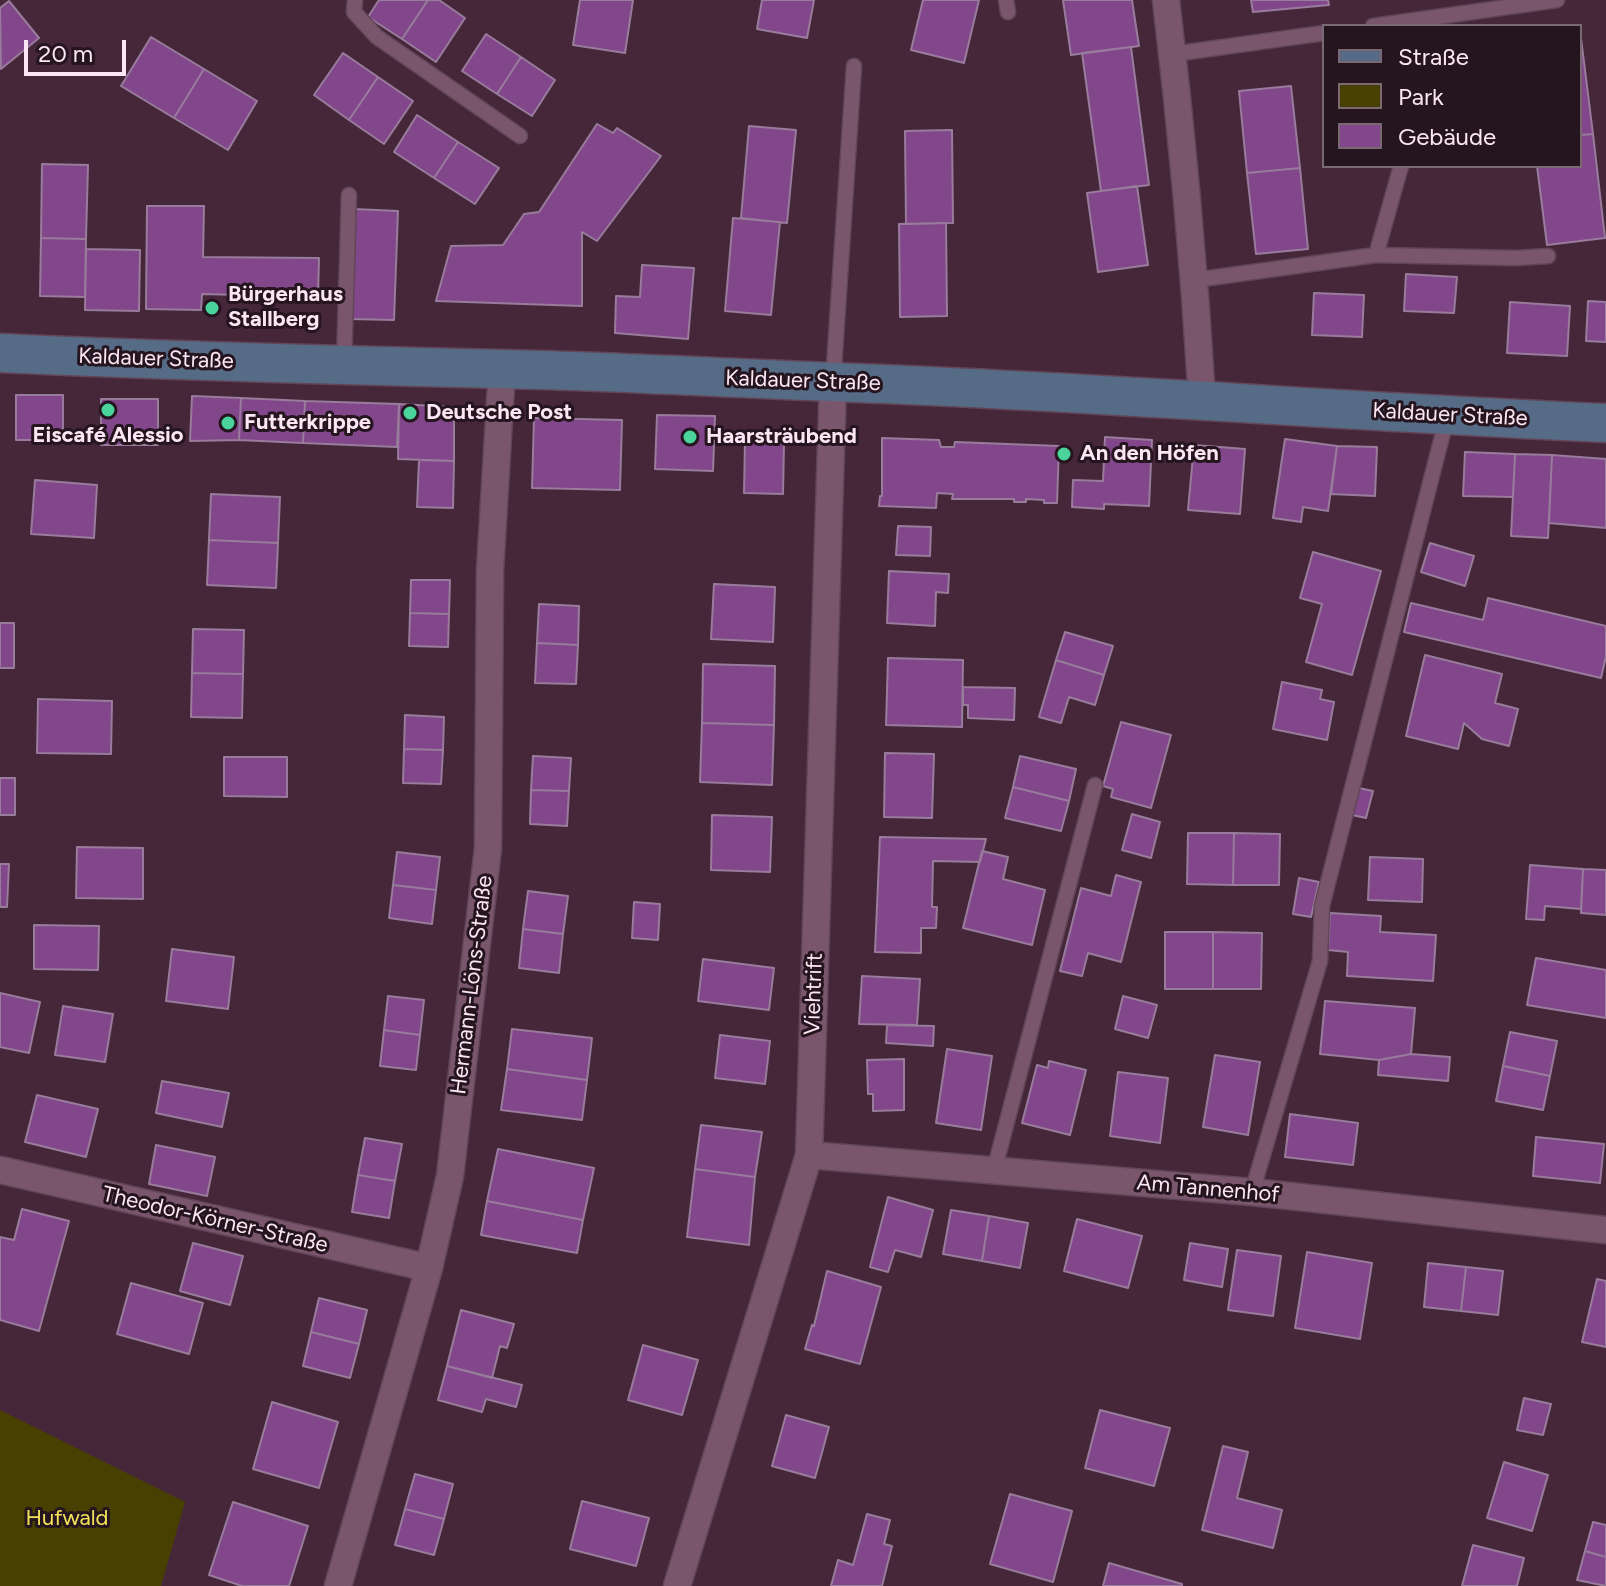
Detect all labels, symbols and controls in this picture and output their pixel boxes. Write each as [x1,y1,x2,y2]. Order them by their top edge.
scale bar [28,24,130,74]
legend [1322,24,1582,168]
text: 20 m [38,39,93,68]
text: Straße [1398,42,1469,71]
text: Park [1398,82,1444,111]
text: Gebäude [1398,122,1496,151]
place label: Bürgerhaus Stallberg [228,282,343,334]
marker: Bürgerhaus Stallberg [203,299,221,317]
street label: Kaldauer Straße [78,343,234,375]
street label: Kaldauer Straße [725,365,881,397]
street label: Kaldauer Straße [1372,398,1528,432]
place label: Deutsche Post [426,400,572,426]
marker: Eiscafé Alessio [99,401,117,419]
marker: Deutsche Post [401,404,419,422]
place label: Futterkrippe [244,410,371,436]
marker: Futterkrippe [219,414,237,432]
place label: Eiscafé Alessio [33,423,183,449]
place label: Haarsträubend [706,424,857,450]
marker: Haarsträubend [681,428,699,446]
place label: An den Höfen [1080,441,1219,467]
marker: An den Höfen [1055,445,1073,463]
street label: Hermann-Löns-Straße [445,874,499,1096]
street label: Viehtrift [799,953,829,1035]
street label: Am Tannenhof [1136,1170,1280,1208]
street label: Theodor-Körner-Straße [100,1181,330,1259]
park label: Hufwald [26,1506,108,1532]

